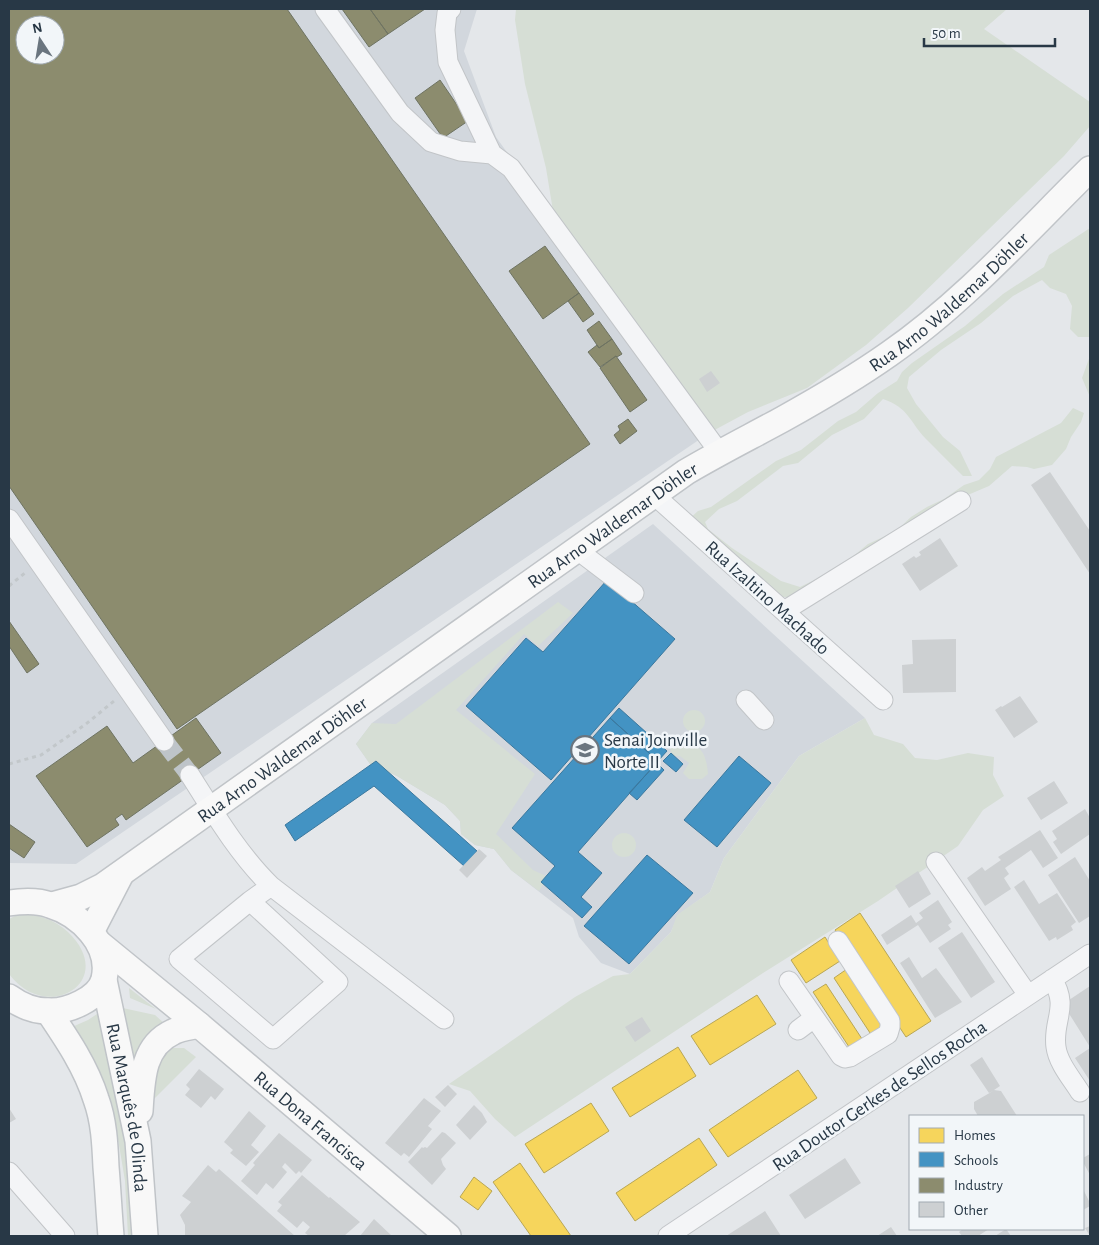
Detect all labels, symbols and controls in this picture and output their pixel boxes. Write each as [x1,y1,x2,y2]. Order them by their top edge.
north arrow [15,15,65,65]
scale bar [924,15,1055,47]
text: N [31,20,44,36]
text: 50 m [932,26,961,41]
street label: Rua Arno Waldemar Döhler [866,229,1033,376]
street label: Rua Arno Waldemar Döhler [525,460,701,592]
street label: Rua Izaltino Machado [701,538,833,659]
street label: Rua Arno Waldemar Döhler [194,694,371,827]
place label: Senai Joinville Norte II [604,731,707,772]
school or university icon: Senai Joinville Norte II [570,735,600,765]
street label: Rua Doutor Gerkes de Sellos Rocha [769,1017,990,1175]
street label: Rua Marquês de Olinda [102,1022,150,1193]
street label: Rua Dona Francisca [250,1068,371,1174]
legend [909,1115,1084,1230]
text: Homes [954,1128,996,1143]
text: Schools [954,1153,998,1168]
text: Industry [954,1178,1003,1193]
text: Other [954,1203,988,1218]

